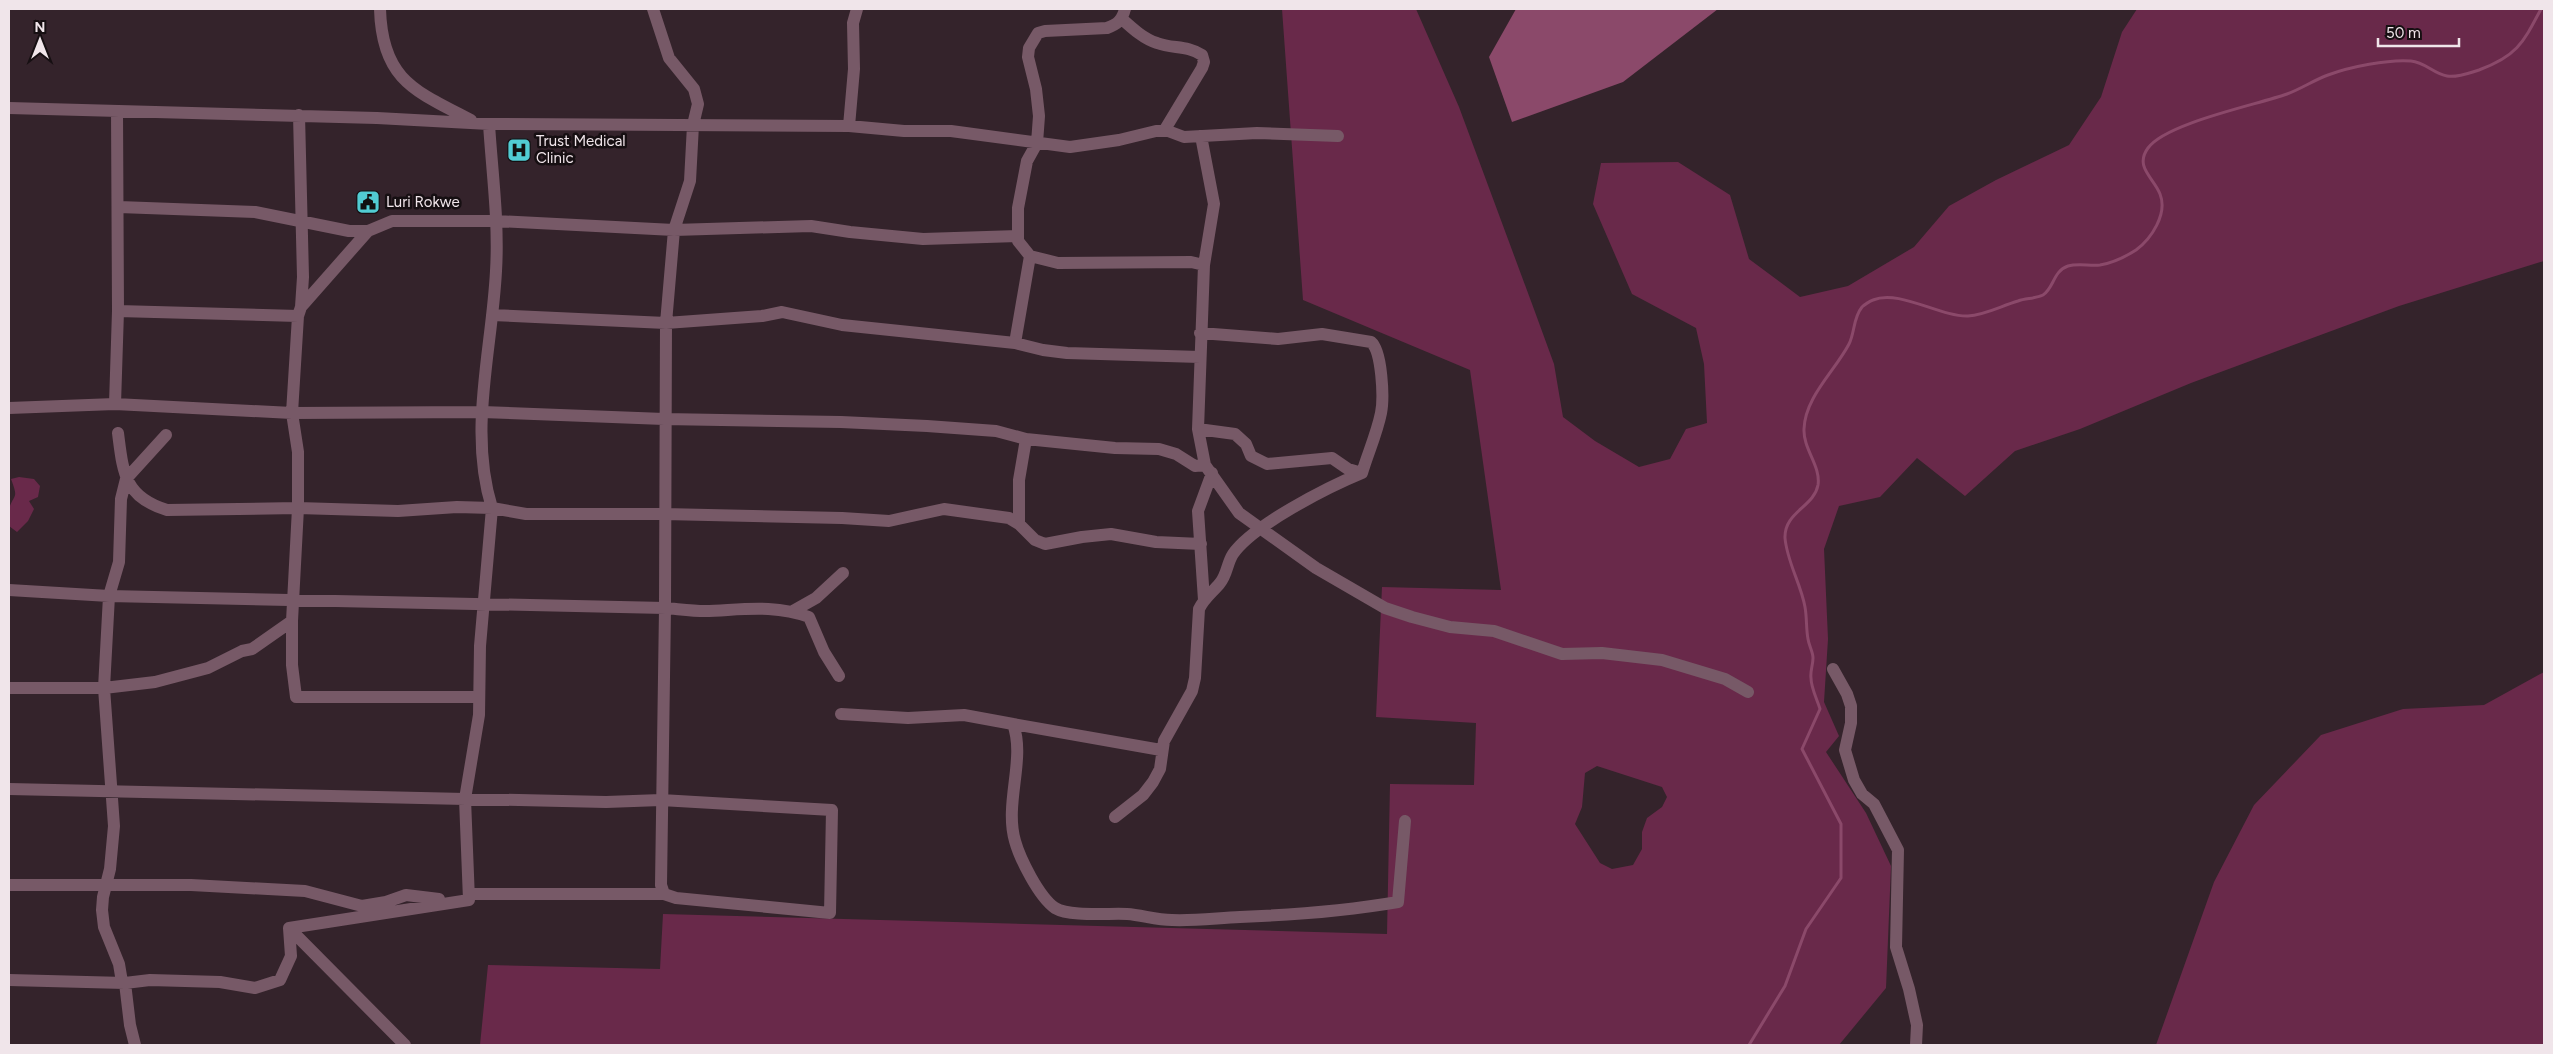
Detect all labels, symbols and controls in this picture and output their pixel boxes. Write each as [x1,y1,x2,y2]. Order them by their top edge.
north arrow [15,15,65,65]
scale bar [2378,15,2459,47]
text: N [35,19,45,36]
text: 50 m [2386,24,2421,42]
place label: Trust Medical Clinic [536,132,626,167]
hospital icon: Trust Medical Clinic [506,137,532,163]
public building icon: Luri Rokwe [355,189,381,215]
place label: Luri Rokwe [386,193,460,211]

